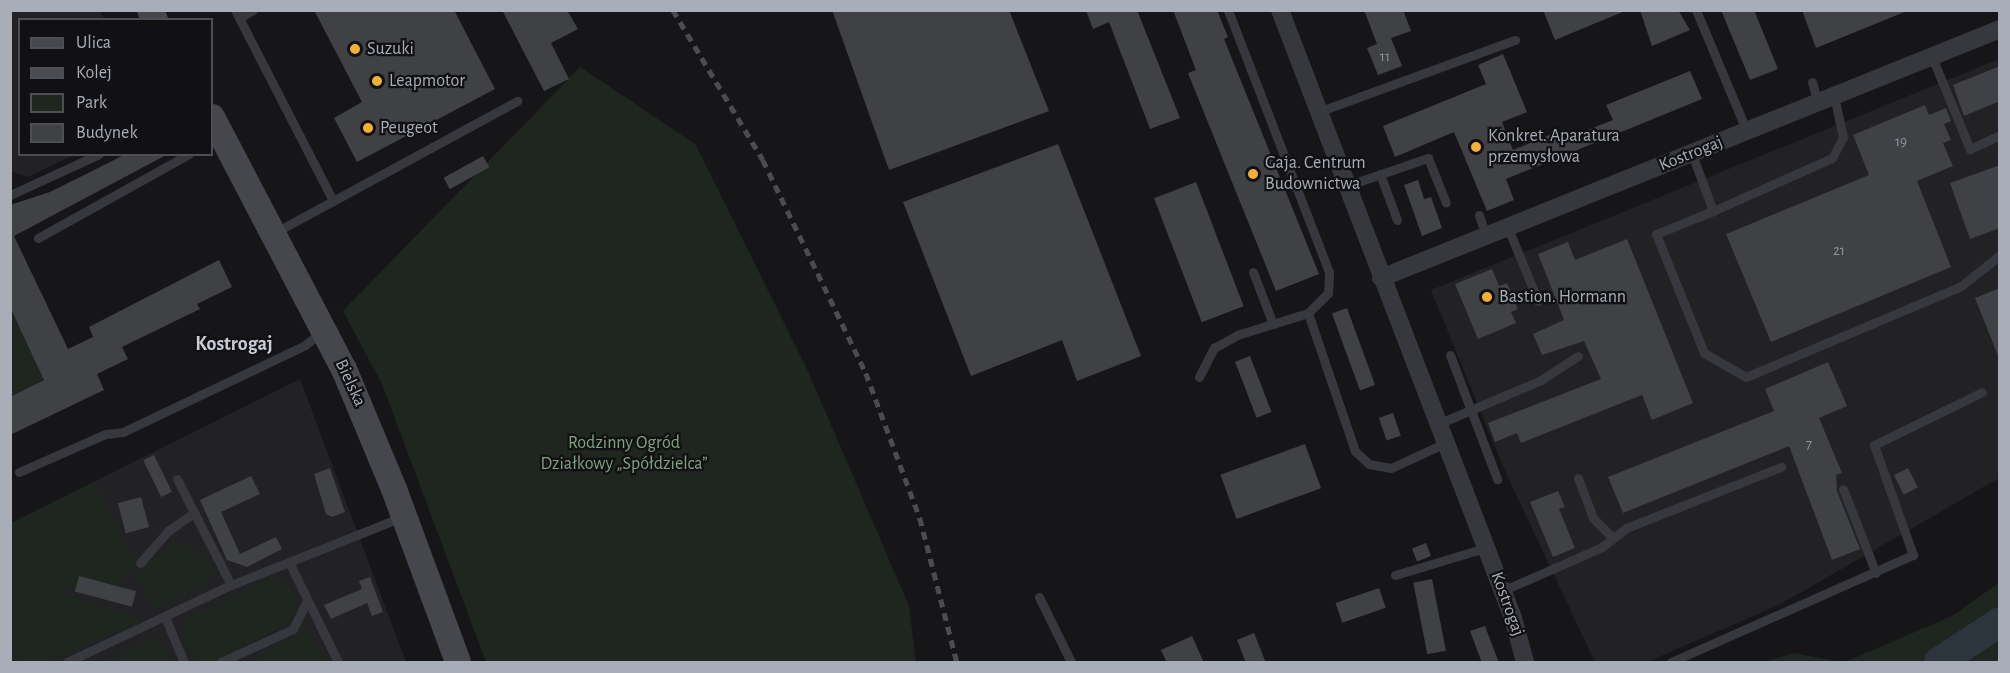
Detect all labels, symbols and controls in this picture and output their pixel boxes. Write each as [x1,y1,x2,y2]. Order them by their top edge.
legend [18,18,213,156]
text: Ulica [76,34,111,52]
place label: Suzuki [367,38,414,60]
marker: Suzuki [348,42,362,56]
house number: 11 [1380,48,1390,66]
text: Kolej [76,64,112,82]
place label: Leapmotor [389,70,465,92]
marker: Leapmotor [370,74,384,88]
text: Park [76,94,107,112]
place label: Peugeot [380,117,438,139]
marker: Peugeot [361,121,375,135]
text: Budynek [76,124,138,142]
place label: Konkret. Aparatura przemysłowa [1488,126,1620,168]
street label: Kostrogaj [1656,131,1726,177]
house number: 19 [1895,133,1907,151]
marker: Konkret. Aparatura przemysłowa [1469,140,1483,154]
place label: Gaja. Centrum Budownictwa [1265,153,1366,195]
marker: Gaja. Centrum Budownictwa [1246,167,1260,181]
house number: 21 [1833,242,1845,260]
place label: Bastion. Hormann [1499,286,1626,308]
marker: Bastion. Hormann [1480,290,1494,304]
district label: Kostrogaj [195,332,273,356]
street label: Bielska [330,356,370,410]
park label: Rodzinny Ogród Działkowy „Spółdzielca” [540,433,708,476]
house number: 7 [1806,436,1812,454]
street label: Kostrogaj [1485,569,1529,639]

